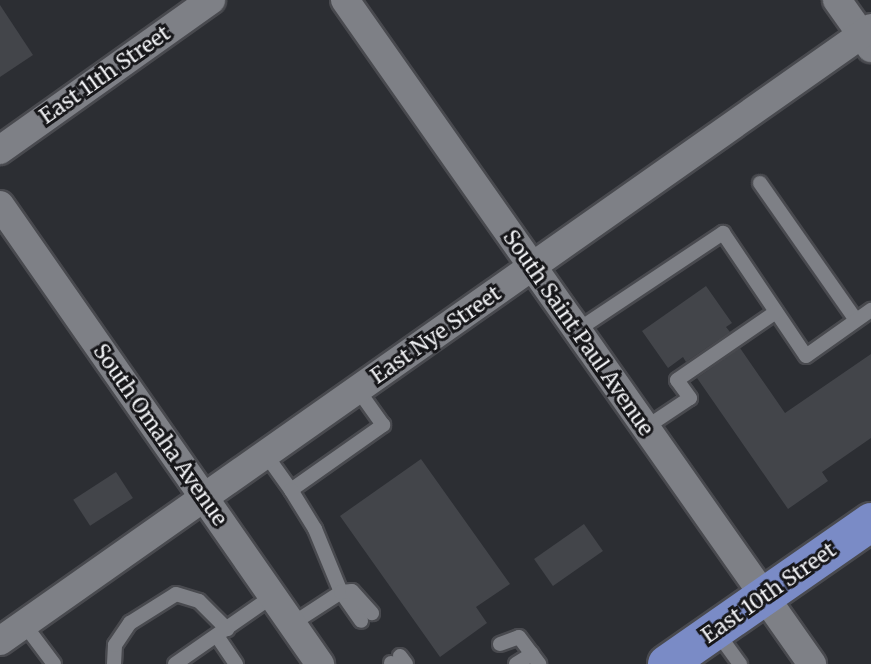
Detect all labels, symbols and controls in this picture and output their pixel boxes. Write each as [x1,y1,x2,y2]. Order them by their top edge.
street label: East 11th Street [35,21,175,129]
street label: South Saint Paul Avenue [497,225,659,441]
street label: East Nye Street [366,281,506,389]
street label: South Omaha Avenue [88,339,232,531]
street label: East 10th Street [697,537,841,649]

